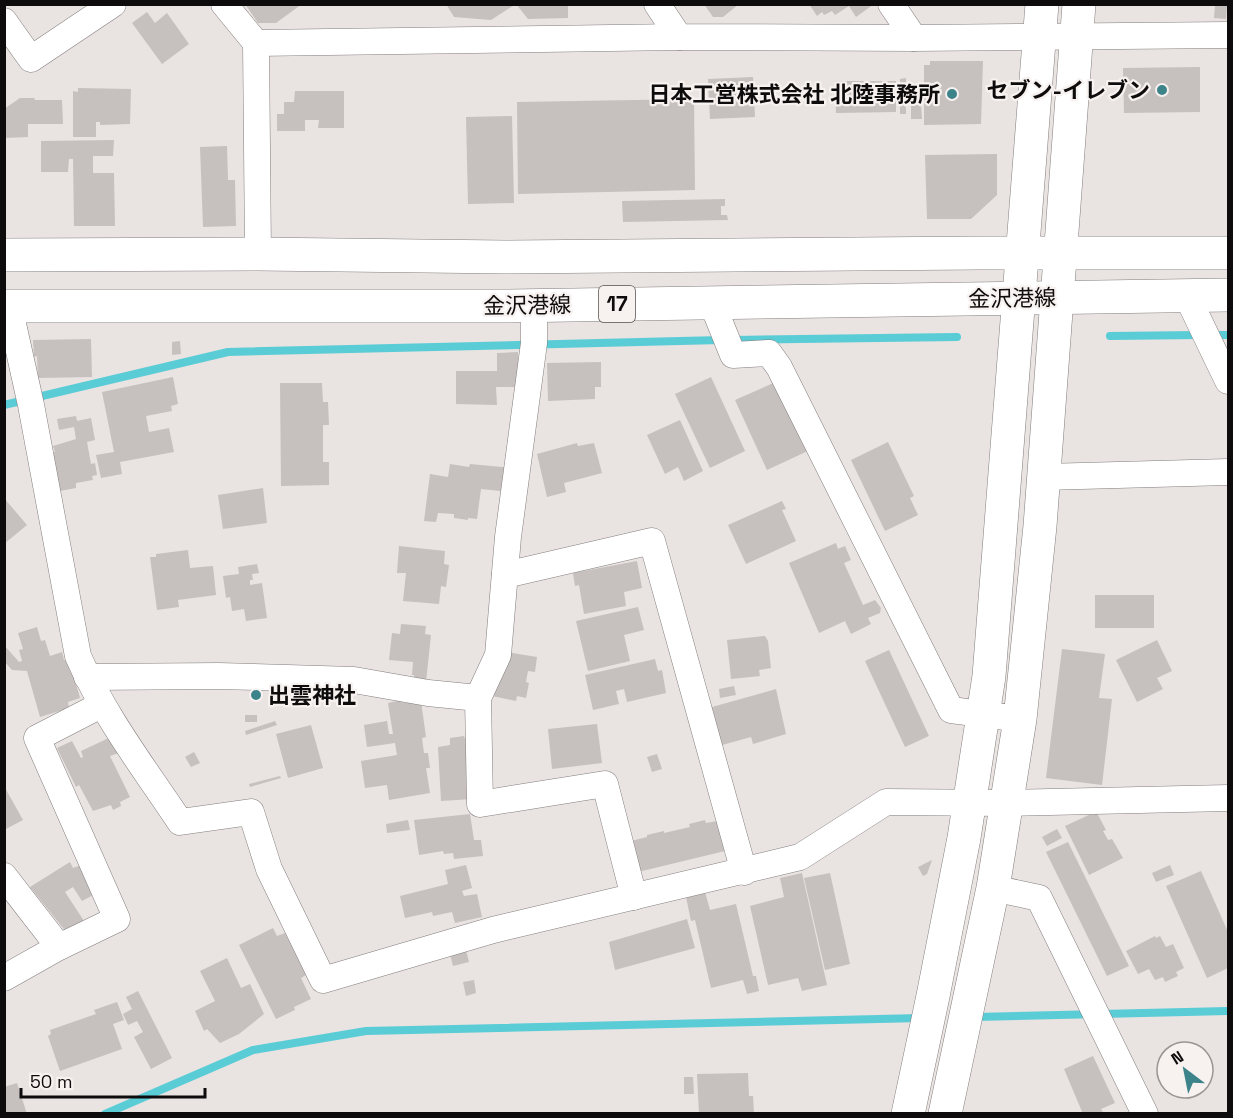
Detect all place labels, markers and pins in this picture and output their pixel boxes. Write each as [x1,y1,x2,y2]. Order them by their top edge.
place label: セブン-イレブン [986,76,1150,104]
place label: 日本工営株式会社 北陸事務所 [648,80,940,108]
marker: セブン-イレブン [1155,83,1169,97]
marker: 日本工営株式会社 北陸事務所 [945,87,959,101]
place label: 出雲神社 [268,681,356,709]
marker: 出雲神社 [249,688,263,702]

